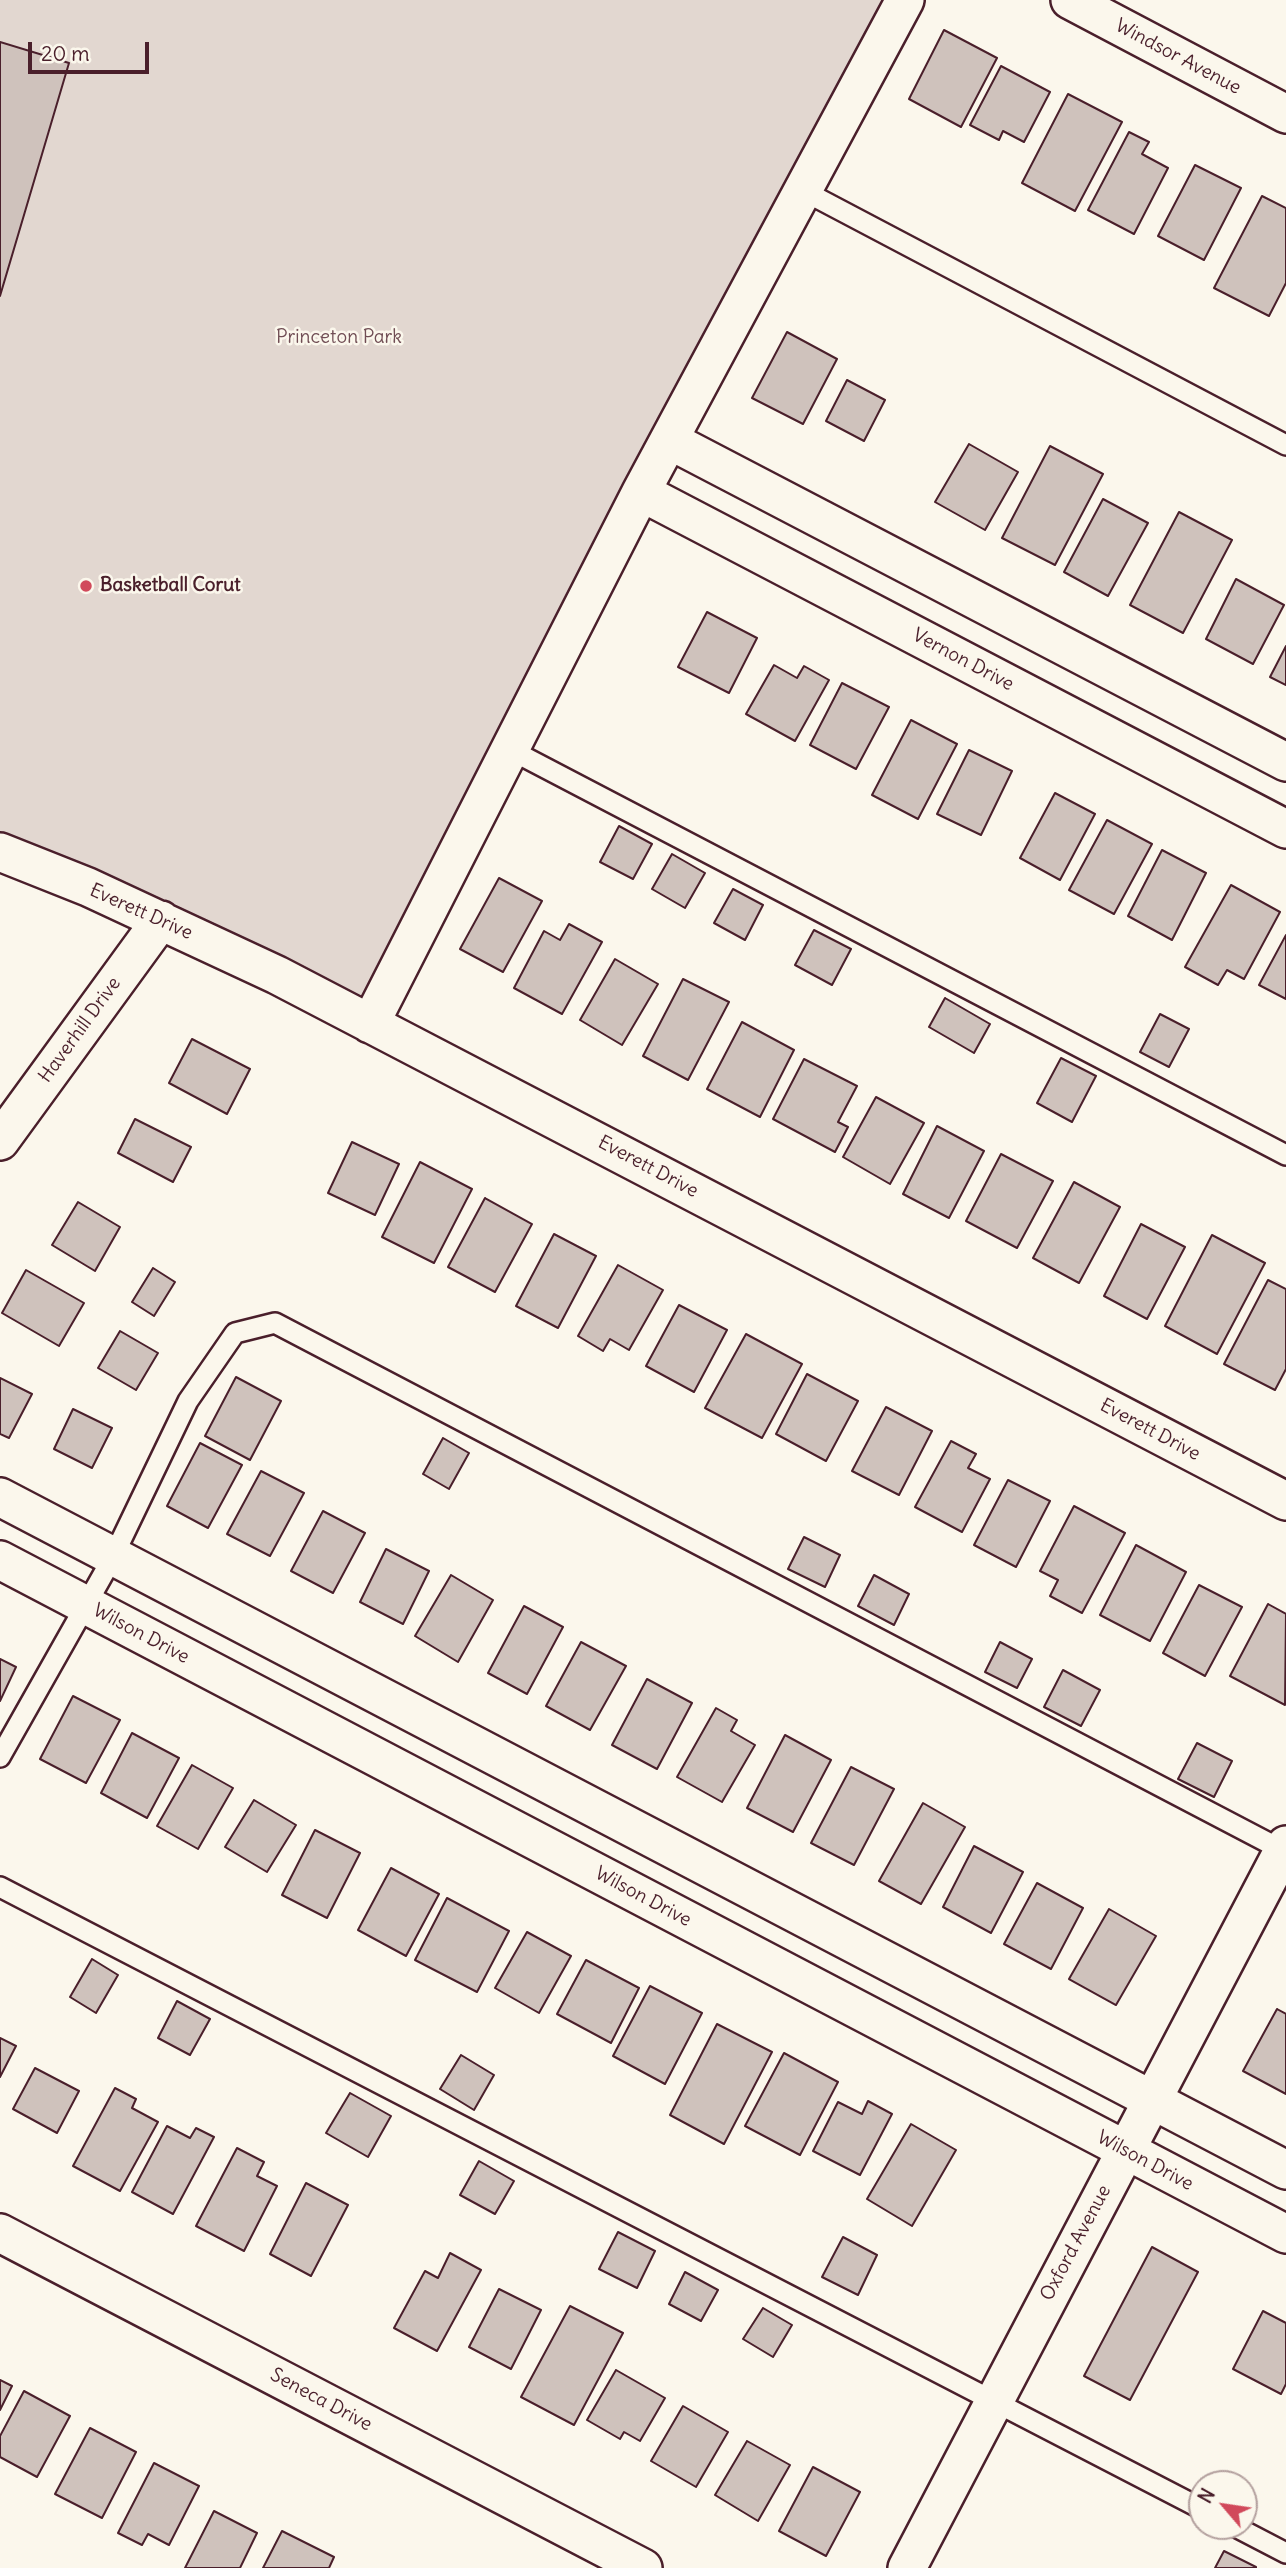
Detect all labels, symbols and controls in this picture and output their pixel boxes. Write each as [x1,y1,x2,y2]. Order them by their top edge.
street label: Windsor Avenue [1111,14,1245,100]
scale bar [32,28,152,72]
text: 20 m [41,40,90,67]
park label: Princeton Park [276,327,402,349]
place label: Basketball Corut [100,575,241,597]
marker: Basketball Corut [78,578,94,594]
street label: Vernon Drive [909,624,1017,696]
street label: Everett Drive [86,879,196,945]
street label: Haverhill Drive [34,973,126,1087]
street label: Everett Drive [594,1131,702,1203]
street label: Everett Drive [1096,1394,1204,1466]
street label: Wilson Drive [89,1599,193,1669]
street label: Wilson Drive [591,1862,695,1932]
street label: Wilson Drive [1093,2126,1197,2196]
street label: Oxford Avenue [1036,2181,1116,2305]
street label: Seneca Drive [266,2364,376,2436]
north arrow [1188,2470,1258,2540]
text: N [1193,2484,1220,2507]

